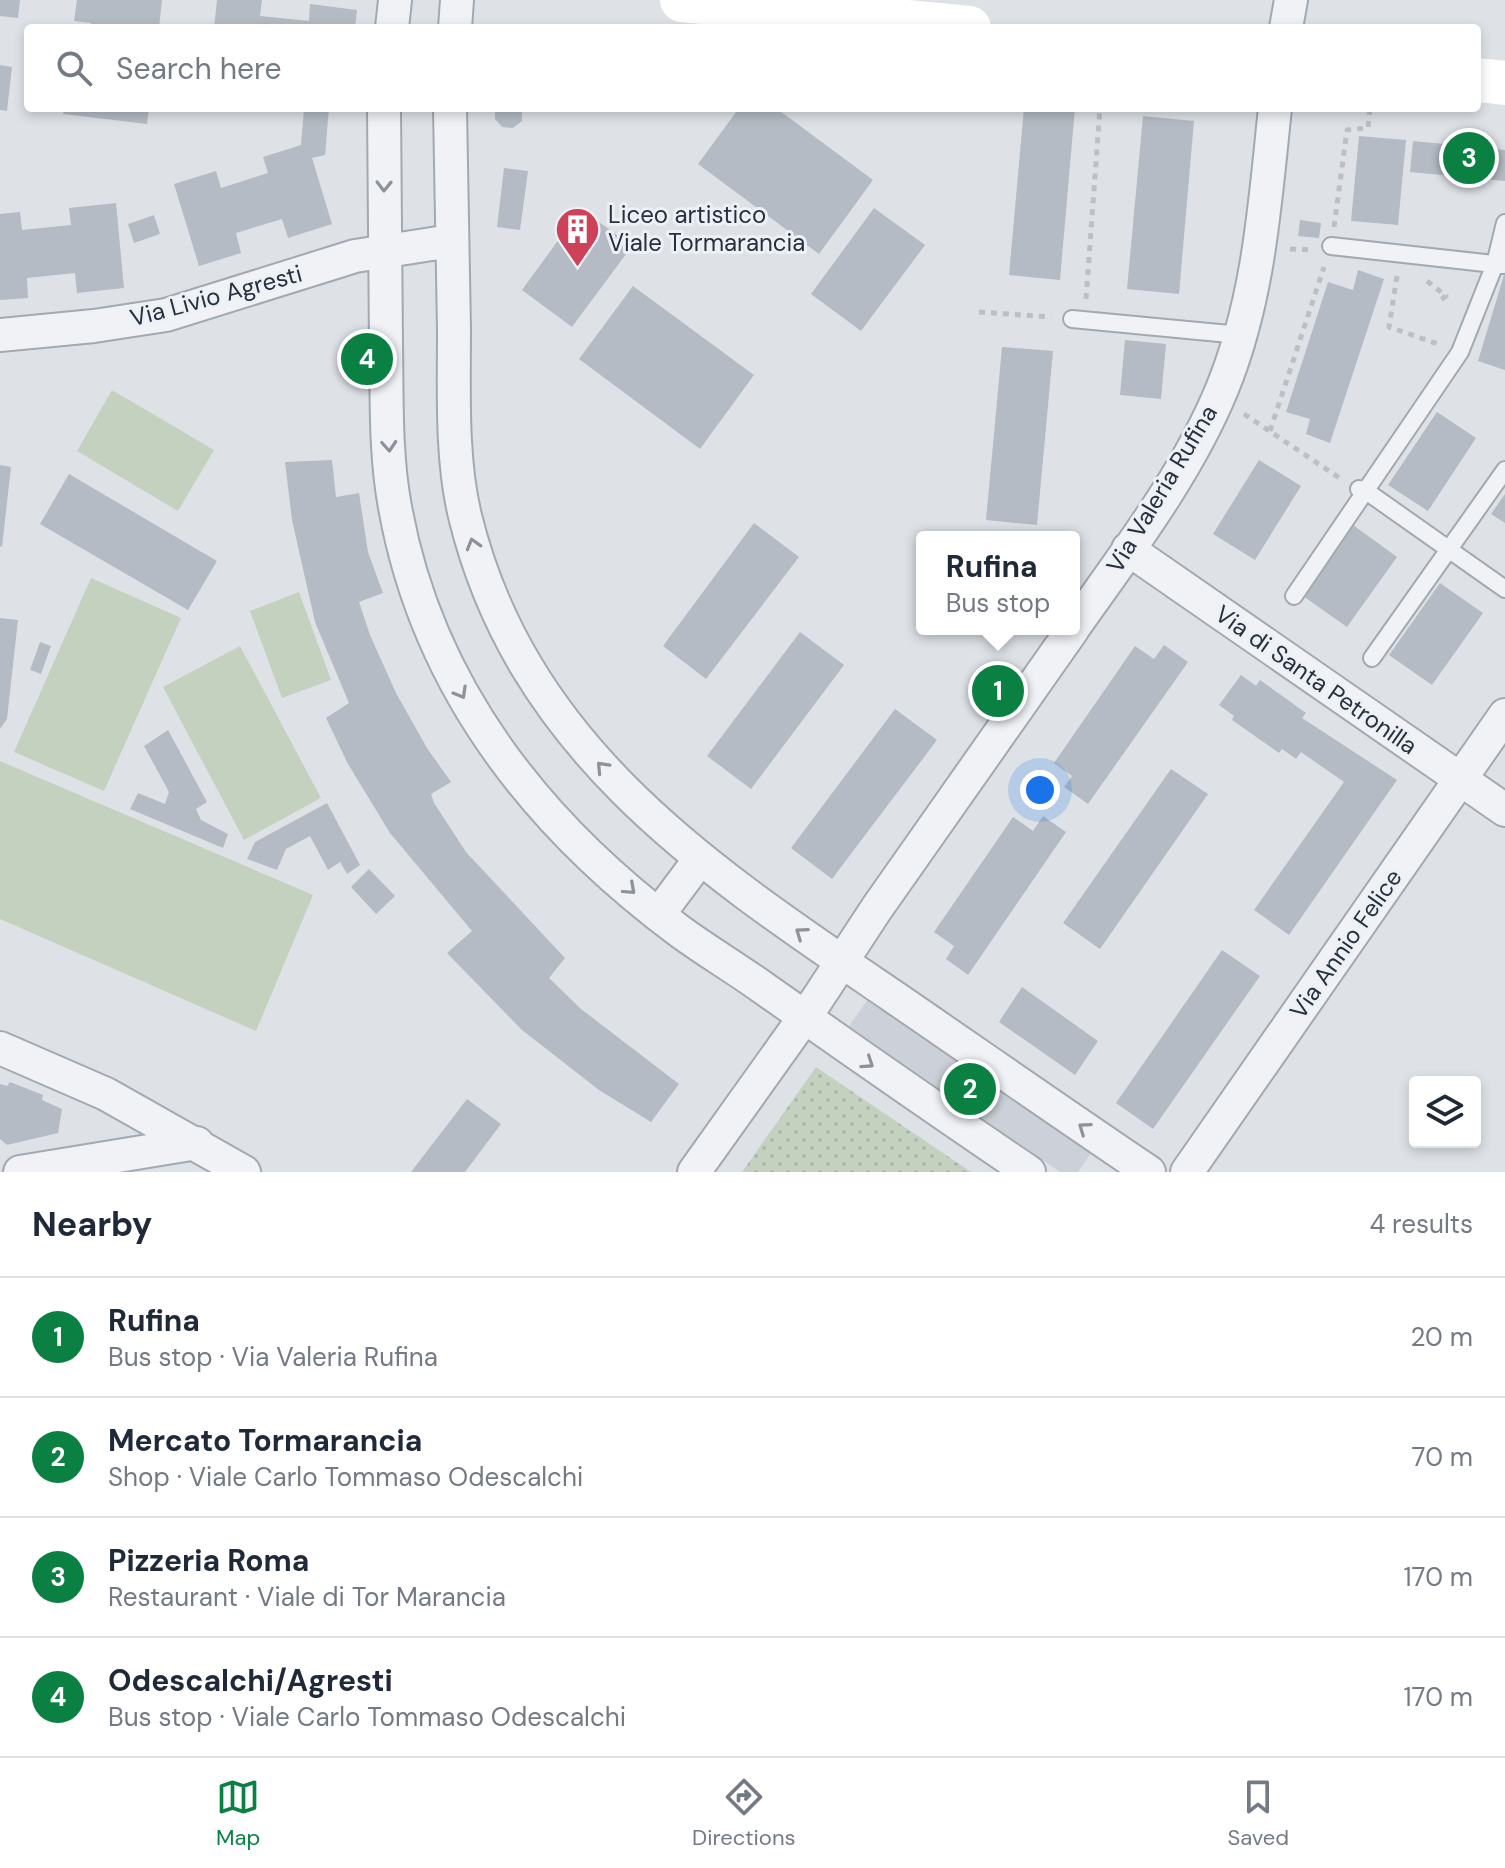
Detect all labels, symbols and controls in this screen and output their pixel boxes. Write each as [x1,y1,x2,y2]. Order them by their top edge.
search box [24,24,1481,112]
icon: search [52,46,96,90]
text: Search here [116,49,282,88]
pin: 3 [1443,128,1495,188]
one-way arrow [375,180,393,193]
place label: Liceo artistico Viale Tormarancia [608,199,805,258]
building icon: Liceo artistico Viale Tormarancia [553,205,601,268]
street label: Via Livio Agresti [126,258,305,333]
pin: 4 [341,329,393,389]
street label: Via Valeria Rufina [1099,399,1224,578]
one-way arrow [380,440,397,453]
popup [916,531,1080,635]
one-way arrow [465,538,482,552]
text: Rufina [946,547,1038,586]
text: Bus stop [946,586,1050,620]
street label: Via di Santa Petronilla [1209,598,1423,761]
pin: 1 [972,661,1024,721]
one-way arrow [451,684,467,699]
one-way arrow [596,762,611,776]
your location [1020,770,1060,810]
street label: Via Annio Felice [1283,863,1409,1025]
one-way arrow [620,879,635,894]
one-way arrow [795,928,809,943]
one-way arrow [860,1053,874,1068]
pin: 2 [944,1059,996,1119]
map controls [1409,1076,1481,1148]
button: layers [1409,1076,1481,1148]
one-way arrow [1079,1123,1093,1138]
text: Nearby [32,1202,152,1247]
text: 4 results [1369,1207,1473,1241]
text: Rufina [108,1301,200,1340]
text: 1 [53,1320,63,1354]
text: 20 m [1410,1320,1473,1354]
text: Bus stop · Via Valeria Rufina [108,1340,438,1374]
text: Mercato Tormarancia [108,1421,422,1460]
text: 2 [50,1440,66,1474]
text: 70 m [1412,1440,1473,1474]
text: Shop · Viale Carlo Tommaso Odescalchi [108,1460,583,1494]
text: Pizzeria Roma [108,1541,309,1580]
text: 3 [50,1560,66,1594]
text: 170 m [1404,1560,1473,1594]
text: Restaurant · Viale di Tor Marancia [108,1580,506,1614]
text: Odescalchi/Agresti [108,1661,393,1700]
text: 4 [50,1680,66,1714]
text: 170 m [1404,1680,1473,1714]
text: Bus stop · Viale Carlo Tommaso Odescalchi [108,1700,626,1734]
tab: Map [216,1775,260,1852]
tab: Directions [692,1775,796,1852]
tab: Saved [1227,1775,1289,1852]

